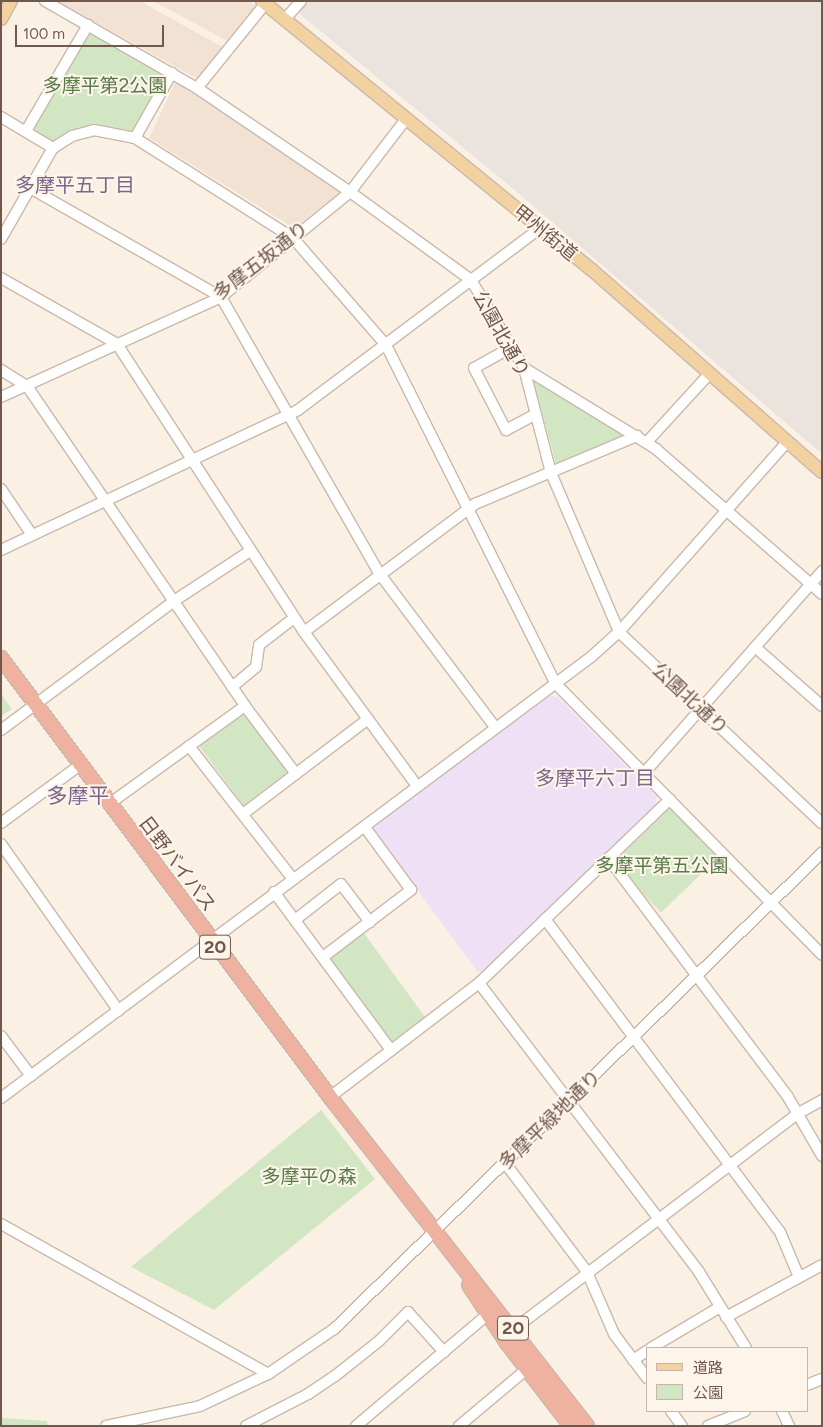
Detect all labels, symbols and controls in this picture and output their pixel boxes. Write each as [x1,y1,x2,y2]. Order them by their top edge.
scale bar [18,15,166,47]
text: 100 m [23,25,65,43]
park label: 多摩平第2公園 [43,75,167,97]
district label: 多摩平五丁目 [15,173,135,197]
street label: 甲州街道 [508,200,582,266]
street label: 多摩五坂通り [209,217,313,305]
street label: 公園北通り [468,287,534,381]
street label: 公園北通り [647,658,733,740]
district label: 多摩平六丁目 [535,766,655,790]
district label: 多摩平 [47,783,109,809]
street label: 日野バイパス [134,812,220,916]
park label: 多摩平第五公園 [596,855,728,877]
road number: 20 [199,932,231,962]
street label: 多摩平緑地通り [494,1066,606,1174]
park label: 多摩平の森 [262,1166,356,1188]
road number: 20 [497,1312,529,1344]
legend [646,1347,808,1412]
text: 道路 [693,1359,723,1377]
text: 公園 [693,1384,723,1402]

